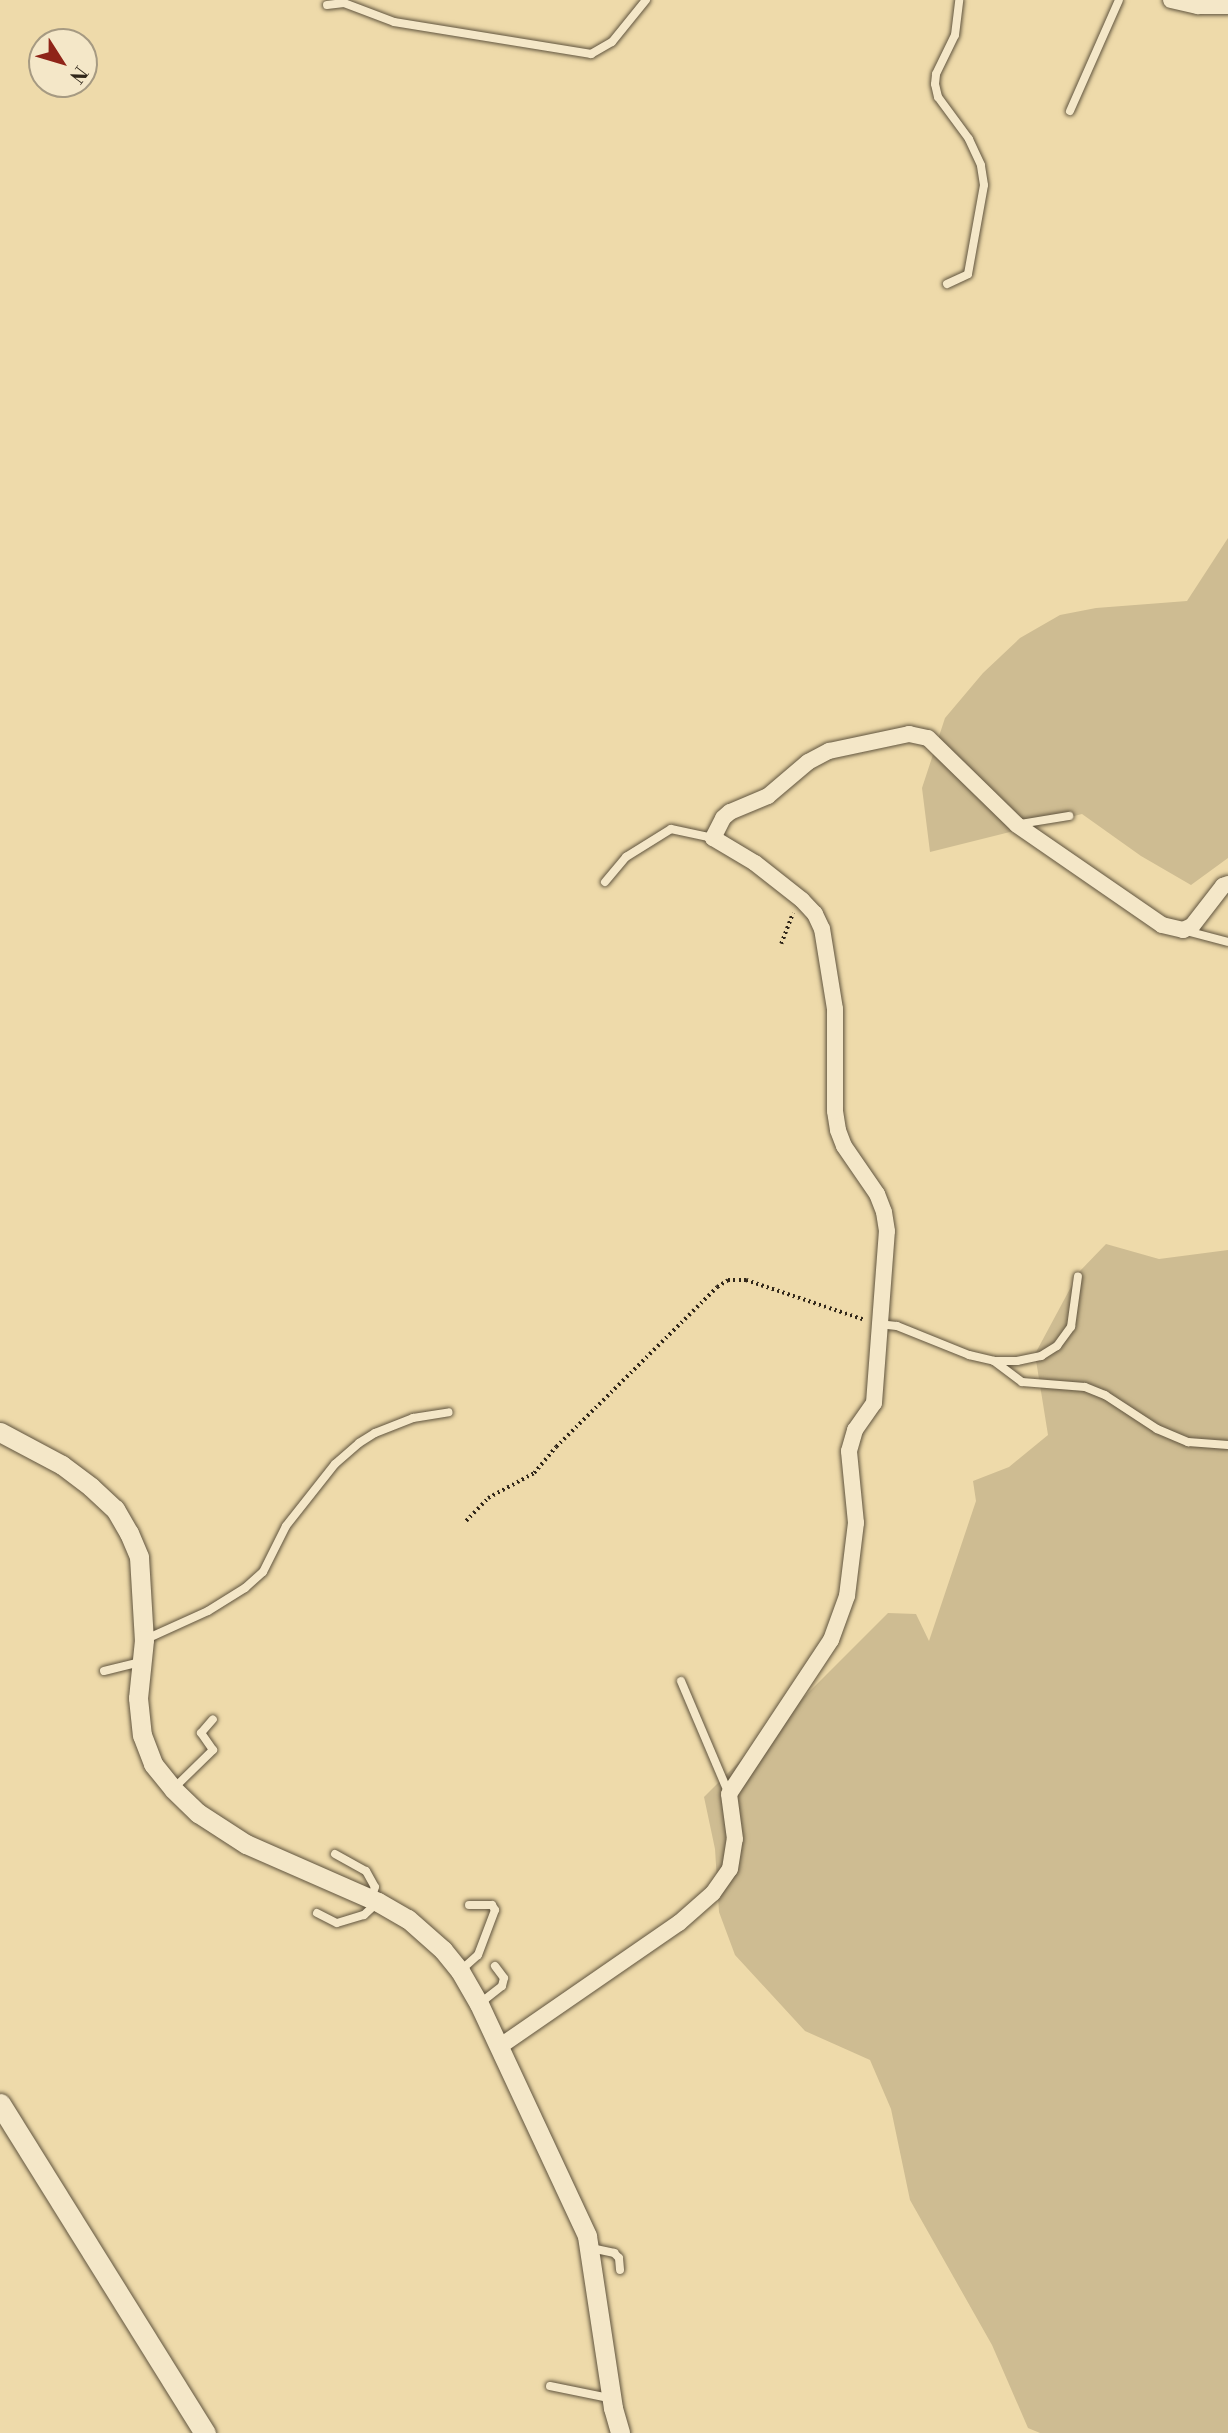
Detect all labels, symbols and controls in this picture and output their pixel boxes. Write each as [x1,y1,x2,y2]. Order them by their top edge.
north arrow [28,28,98,98]
text: N [64,61,92,88]

